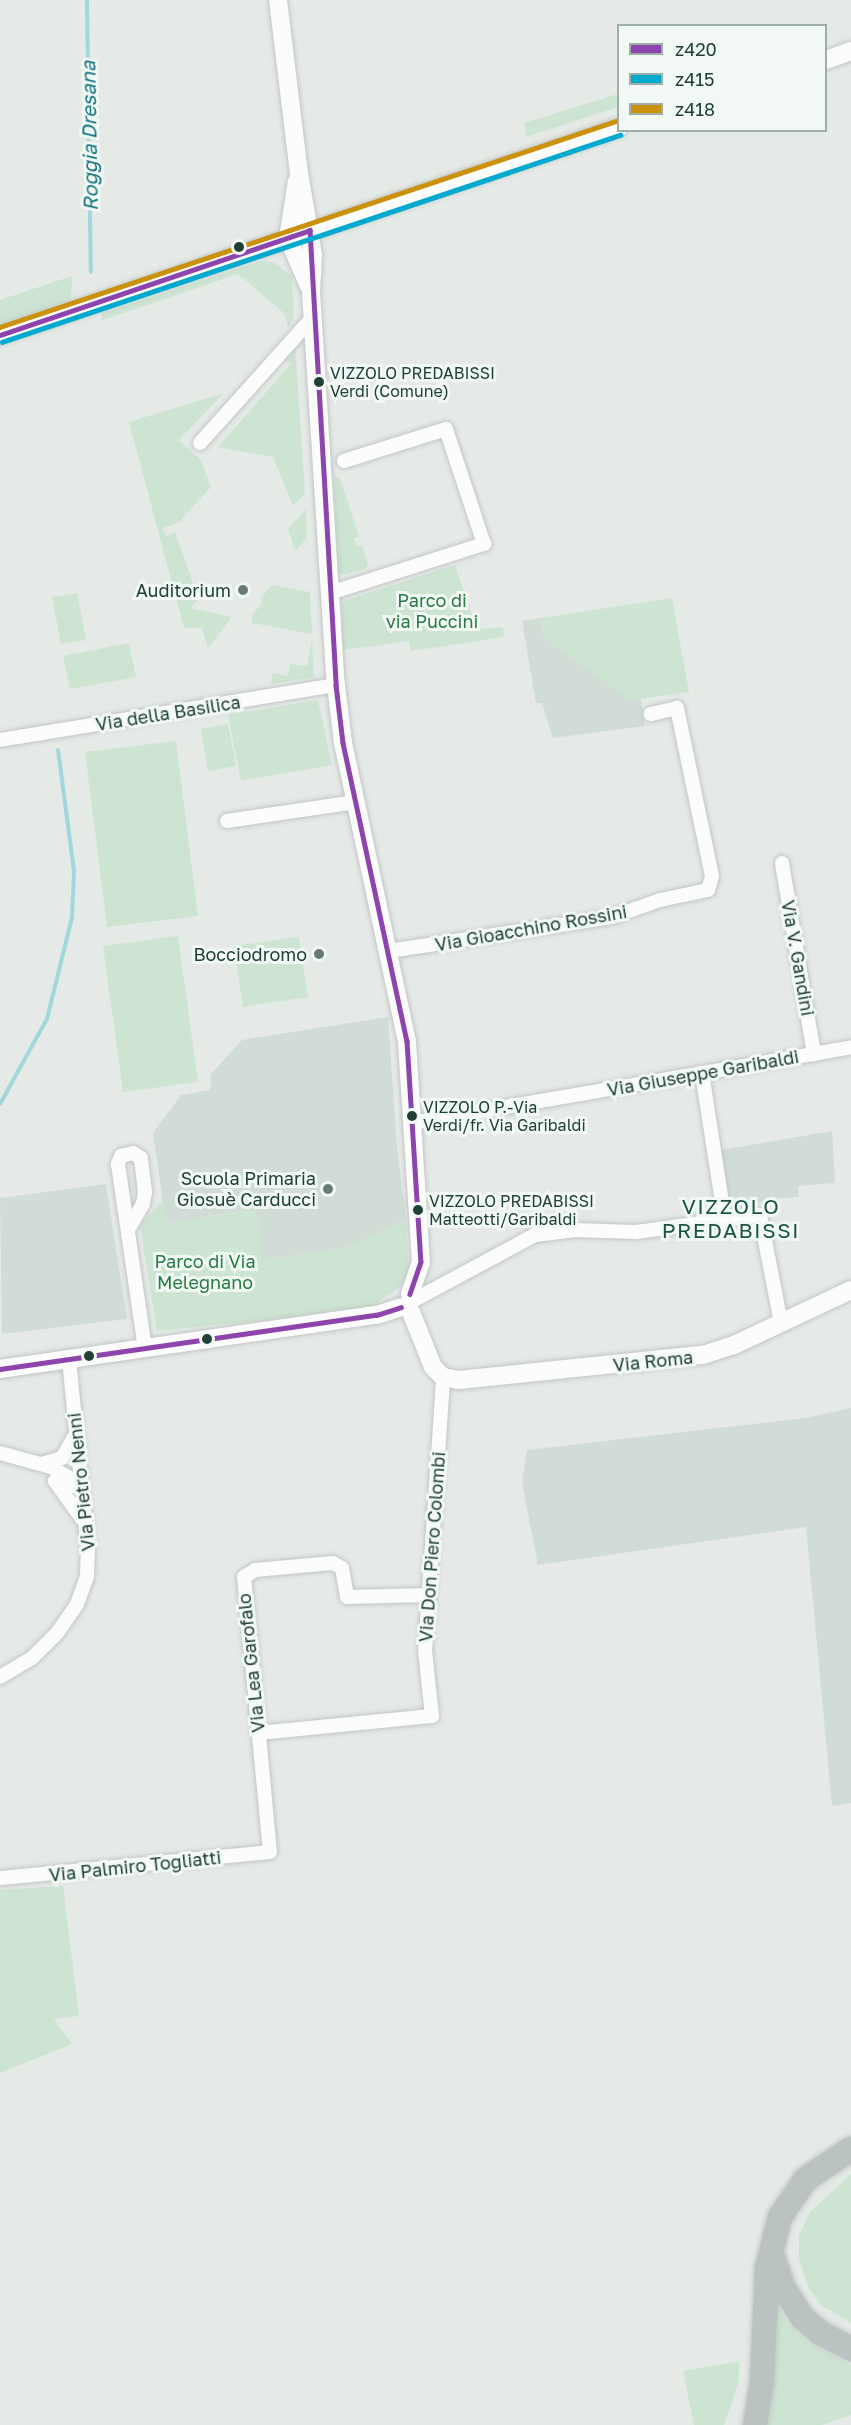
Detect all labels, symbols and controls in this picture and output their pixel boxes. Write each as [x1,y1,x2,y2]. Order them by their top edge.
legend [617,24,827,132]
text: z420 [675,38,717,60]
water label: Roggia Dresana [76,61,102,211]
text: z415 [675,68,714,90]
text: z418 [675,98,715,120]
unlabelled marker [233,241,245,253]
place label: VIZZOLO PREDABISSI Verdi (Comune) [330,363,495,401]
marker: VIZZOLO PREDABISSI Verdi (Comune) [313,376,325,388]
place label: Auditorium [136,579,231,601]
marker: Auditorium [236,583,250,597]
park label: Parco di via Puccini [386,590,478,632]
street label: Via della Basilica [94,691,242,735]
street label: Via V. Gandini [777,898,819,1018]
street label: Via Gioacchino Rossini [433,900,629,956]
place label: Bocciodromo [193,943,307,965]
marker: Bocciodromo [312,947,326,961]
street label: Via Giuseppe Garibaldi [605,1045,801,1101]
place label: VIZZOLO P.-Via Verdi/fr. Via Garibaldi [423,1097,586,1135]
marker: VIZZOLO P.-Via Verdi/fr. Via Garibaldi [406,1110,418,1122]
place label: Scuola Primaria Giosuè Carducci [177,1168,316,1210]
marker: Scuola Primaria Giosuè Carducci [321,1182,335,1196]
place label: VIZZOLO PREDABISSI Matteotti/Garibaldi [429,1191,594,1229]
district label: VIZZOLO PREDABISSI [662,1193,800,1243]
marker: VIZZOLO PREDABISSI Matteotti/Garibaldi [412,1204,424,1216]
park label: Parco di Via Melegnano [154,1251,256,1294]
unlabelled marker [201,1333,213,1345]
street label: Via Roma [612,1346,694,1376]
unlabelled marker [83,1350,95,1362]
street label: Via Pietro Nenni [63,1412,99,1552]
street label: Via Don Piero Colombi [415,1451,449,1643]
street label: Via Lea Garofalo [233,1592,269,1734]
street label: Via Palmiro Togliatti [48,1846,222,1886]

